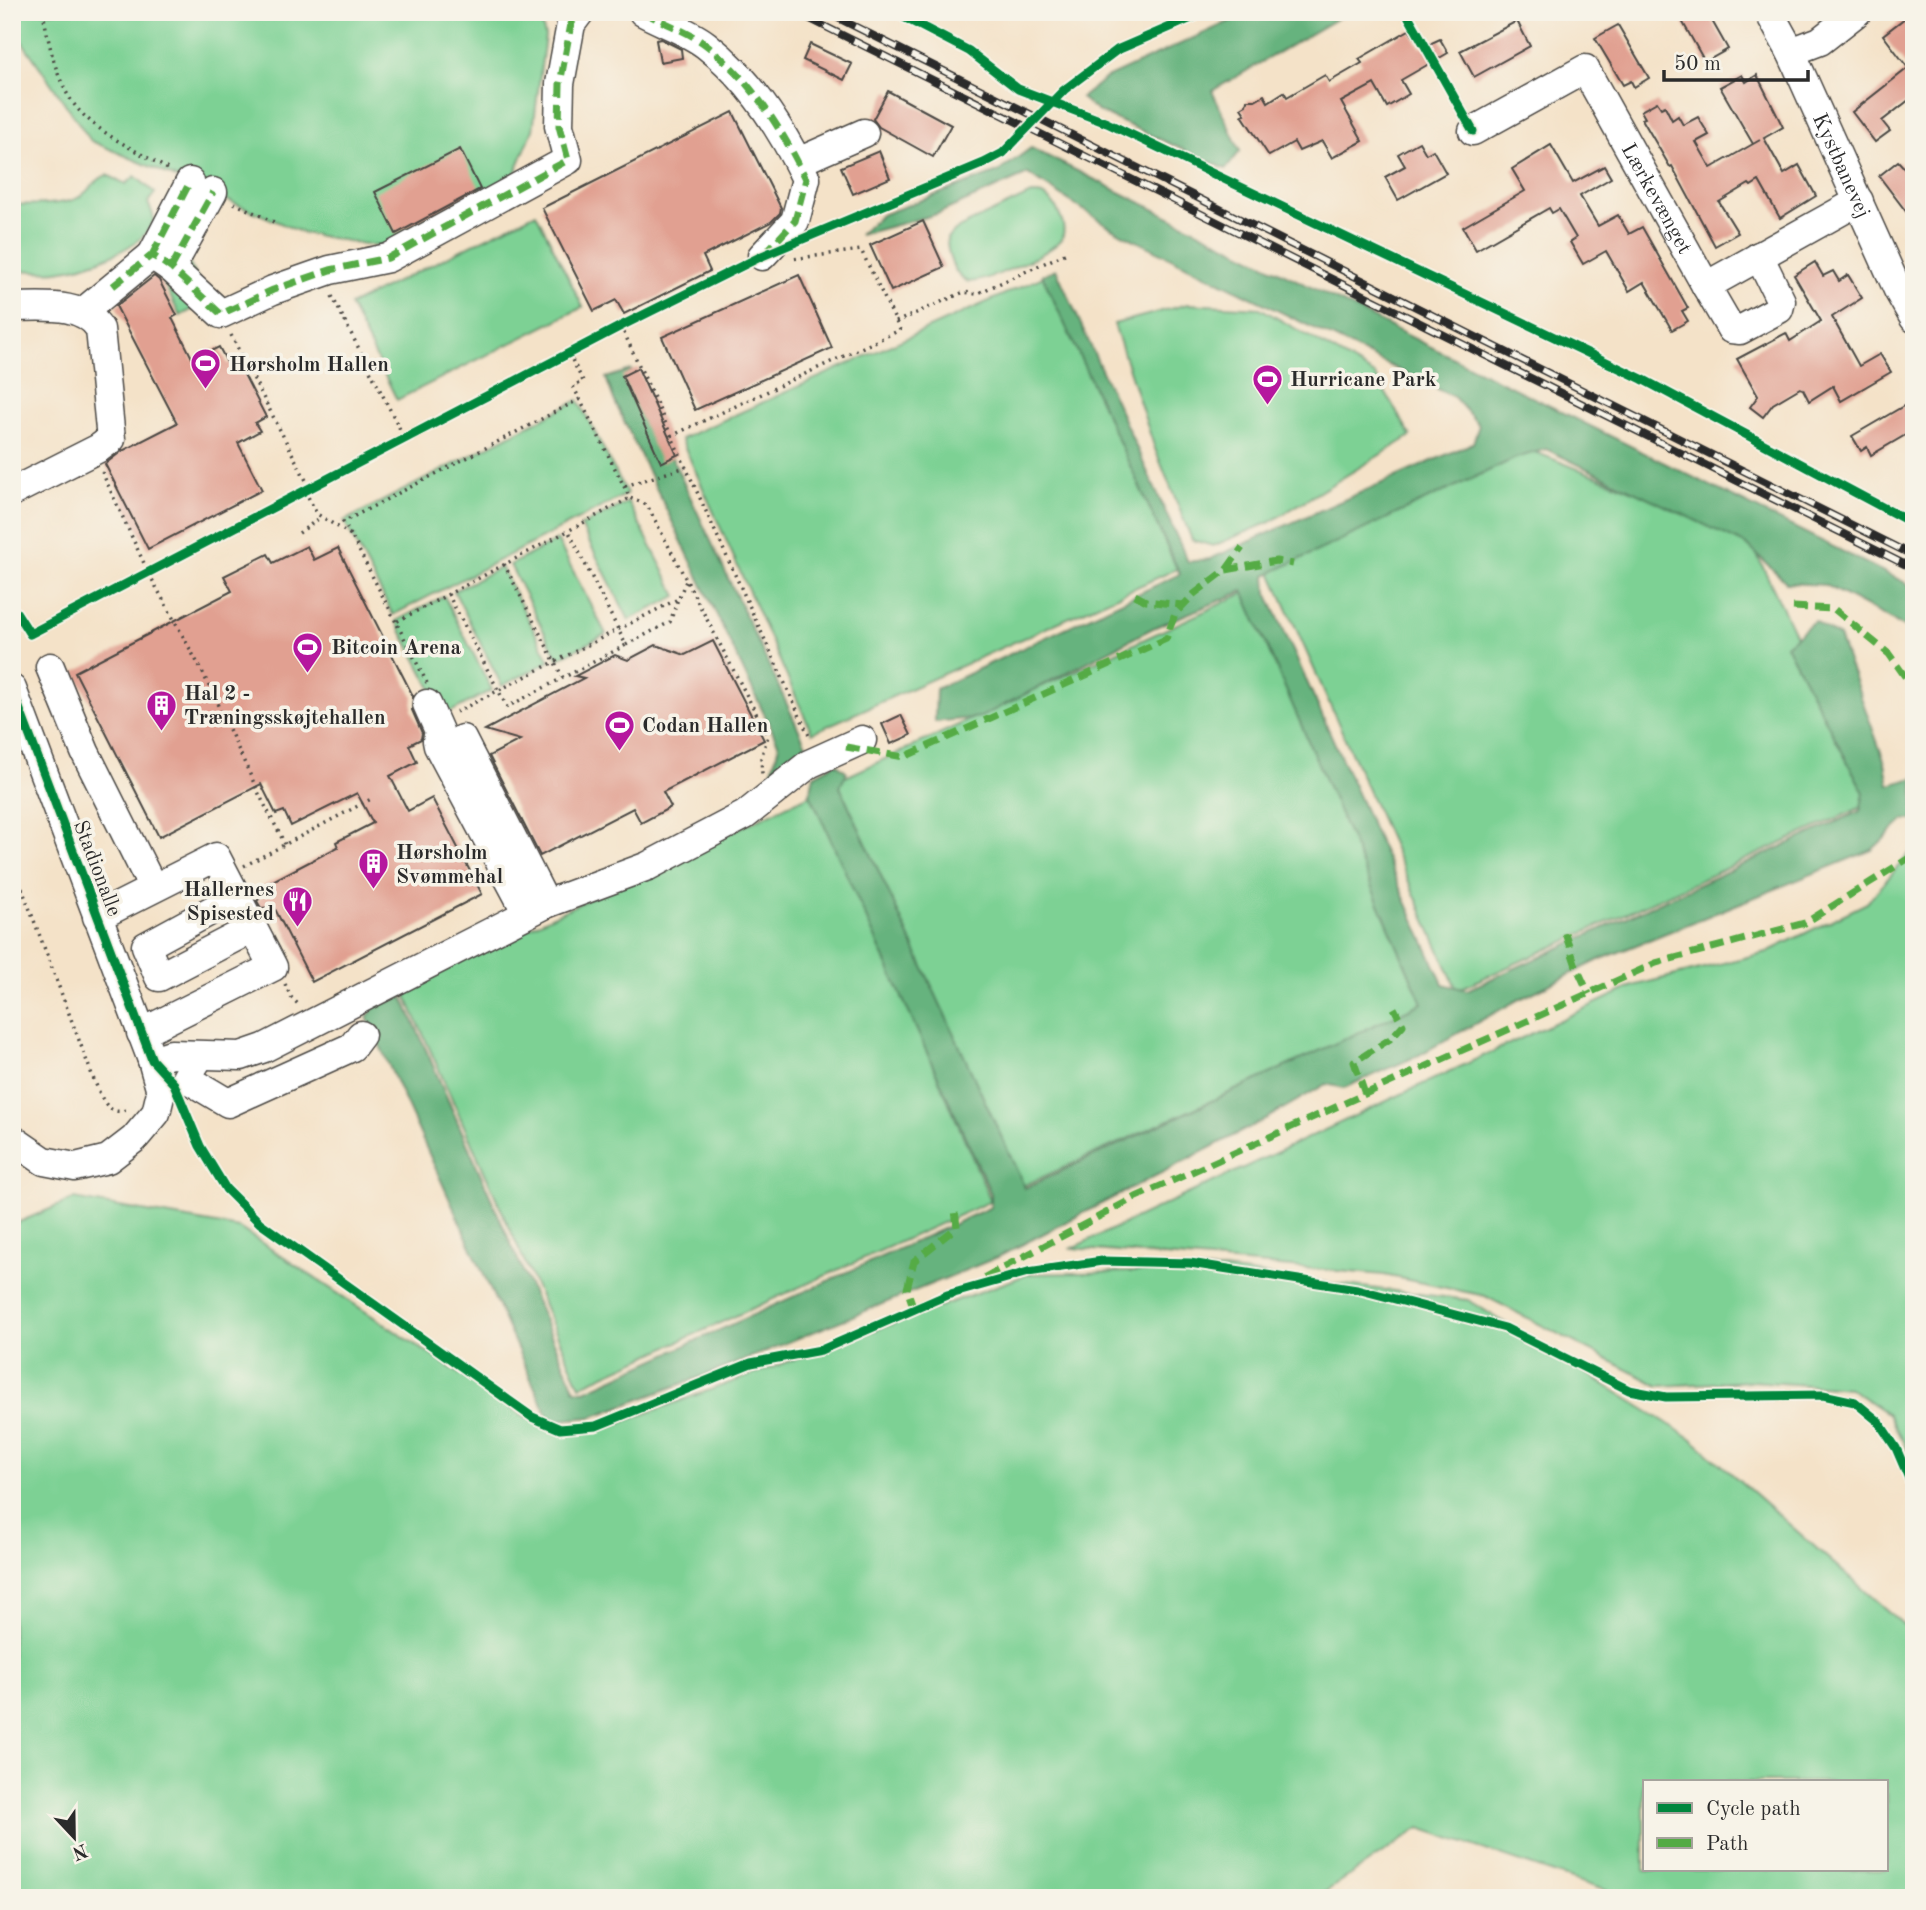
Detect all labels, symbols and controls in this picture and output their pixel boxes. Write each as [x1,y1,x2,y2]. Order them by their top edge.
scale bar [1664,38,1807,82]
text: 50 m [1674,54,1721,75]
street label: Kystbanevej [1808,111,1873,222]
street label: Lærkevænget [1617,140,1695,258]
sports icon: Hørsholm Hallen [189,347,223,391]
place label: Hørsholm Hallen [229,355,389,376]
sports icon: Hurricane Park [1250,362,1284,406]
place label: Hurricane Park [1290,370,1437,391]
sports icon: Bitcoin Arena [291,630,325,674]
place label: Bitcoin Arena [331,638,461,659]
place label: Hal 2 - Træningsskøjtehallen [184,684,386,729]
building icon: Hal 2 - Træningsskøjtehallen [144,688,178,732]
sports icon: Codan Hallen [602,708,636,752]
place label: Codan Hallen [642,716,768,737]
street label: Stadionalle [69,818,124,919]
place label: Hørsholm Svømmehal [396,843,503,888]
building icon: Hørsholm Svømmehal [356,847,390,891]
place label: Hallernes Spisested [183,880,274,925]
restaurant icon: Hallernes Spisested [280,884,314,928]
legend [1643,1780,1888,1871]
text: Cycle path [1706,1799,1801,1820]
north arrow [38,1801,108,1871]
text: Path [1706,1834,1749,1855]
text: N [69,1839,90,1862]

